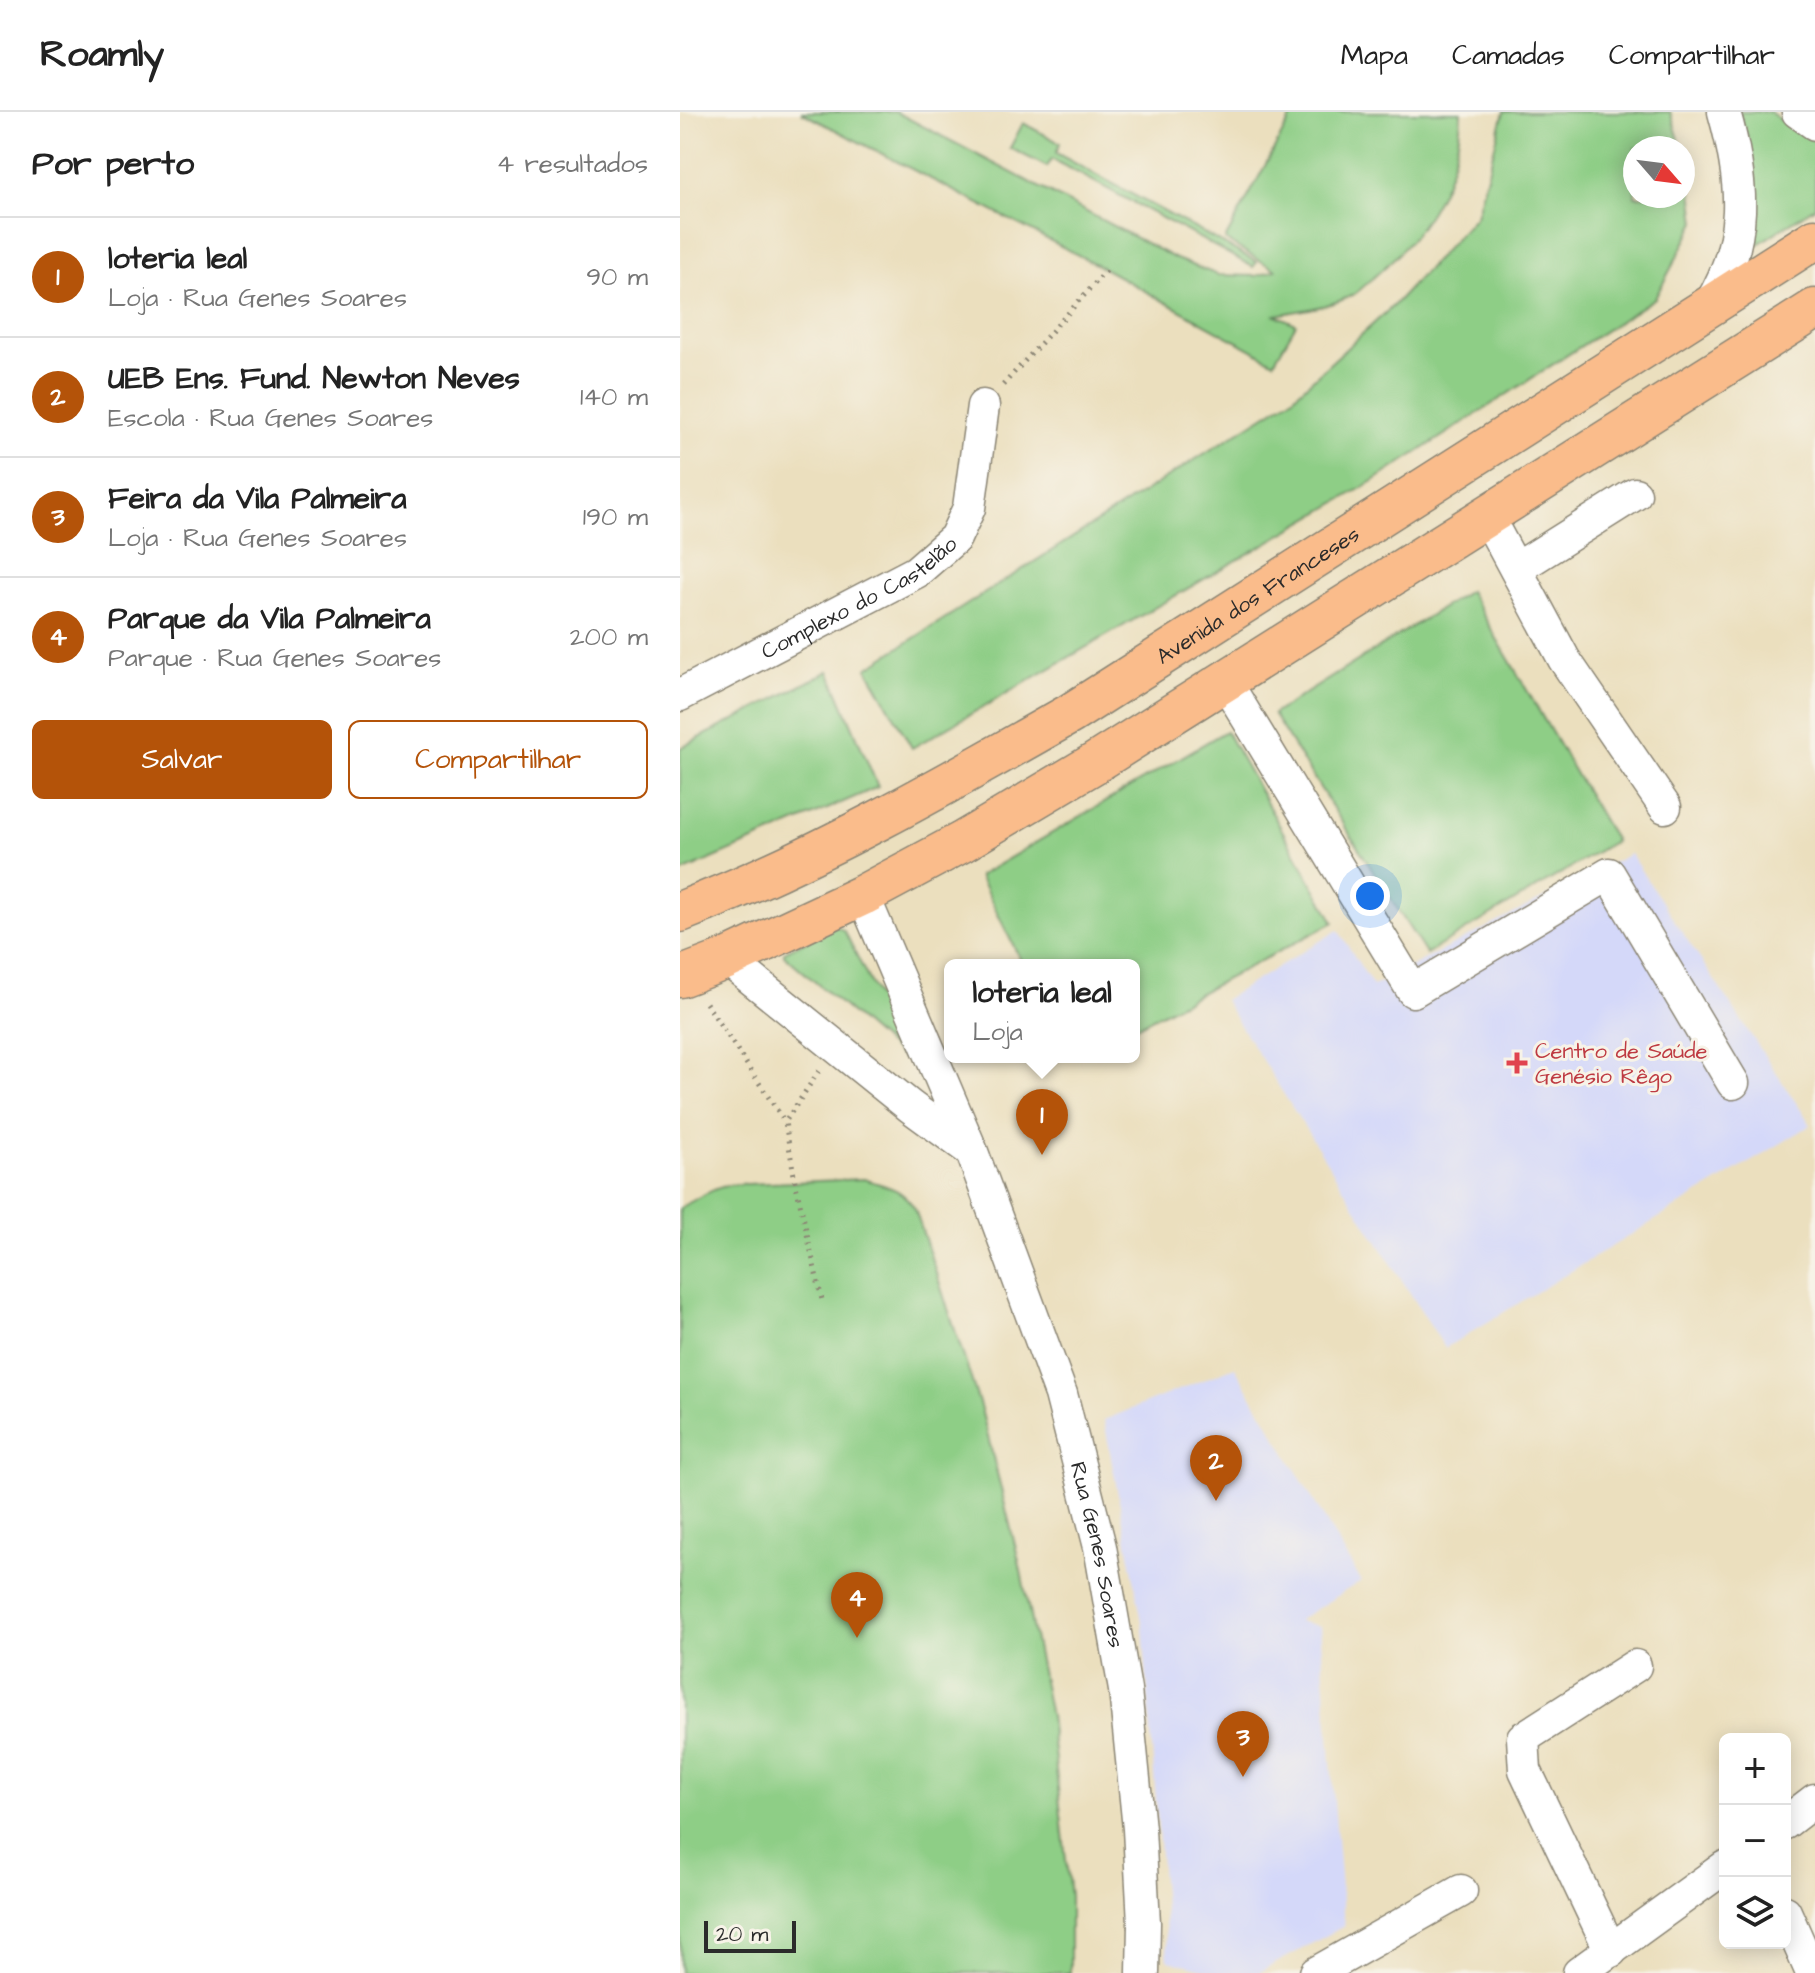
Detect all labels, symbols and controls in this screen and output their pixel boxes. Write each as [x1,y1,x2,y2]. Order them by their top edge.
text: Roamly [40,29,164,81]
text: Mapa [1341,36,1408,75]
text: Camadas [1452,36,1565,75]
text: Compartilhar [1609,36,1775,75]
north arrow [1623,136,1695,208]
text: Por perto [32,140,194,188]
text: 4 resultados [496,146,648,182]
text: loteria leal [108,238,247,280]
text: 1 [56,259,60,295]
text: 90 m [586,259,648,295]
text: Loja · Rua Genes Soares [108,280,407,316]
text: UEB Ens. Fund. Newton Neves [108,358,520,400]
text: 2 [51,379,65,415]
text: 140 m [580,379,648,415]
text: Escola · Rua Genes Soares [108,400,433,436]
text: Feira da Vila Palmeira [108,478,406,520]
text: 3 [51,499,65,535]
text: 190 m [583,499,648,535]
street label: Avenida dos Franceses [1150,519,1366,672]
text: Loja · Rua Genes Soares [108,520,407,556]
street label: Complexo do Castelão [756,529,965,667]
text: Parque da Vila Palmeira [108,598,431,640]
text: 4 [49,619,67,655]
text: 200 m [570,619,648,655]
text: Parque · Rua Genes Soares [108,640,441,676]
button: Salvar [32,720,332,799]
button: Compartilhar [348,720,648,799]
your location [1350,876,1390,916]
popup [944,959,1140,1063]
text: loteria leal [972,972,1112,1014]
text: Loja [972,1014,1023,1050]
place label: Centro de Saúde Genésio Rêgo [1535,1036,1707,1093]
marker: Centro de Saúde Genésio Rêgo [1506,1052,1528,1074]
pin: 1 [1016,1089,1068,1155]
pin: 2 [1190,1435,1242,1501]
street label: Rua Genes Soares [1062,1459,1131,1650]
pin: 4 [831,1572,883,1638]
pin: 3 [1217,1711,1269,1777]
map controls [1719,1733,1791,1949]
button: + [1719,1733,1791,1805]
button: − [1719,1805,1791,1877]
button: layers [1719,1877,1791,1949]
scale bar [704,1917,796,1953]
text: 20 m [716,1919,768,1950]

